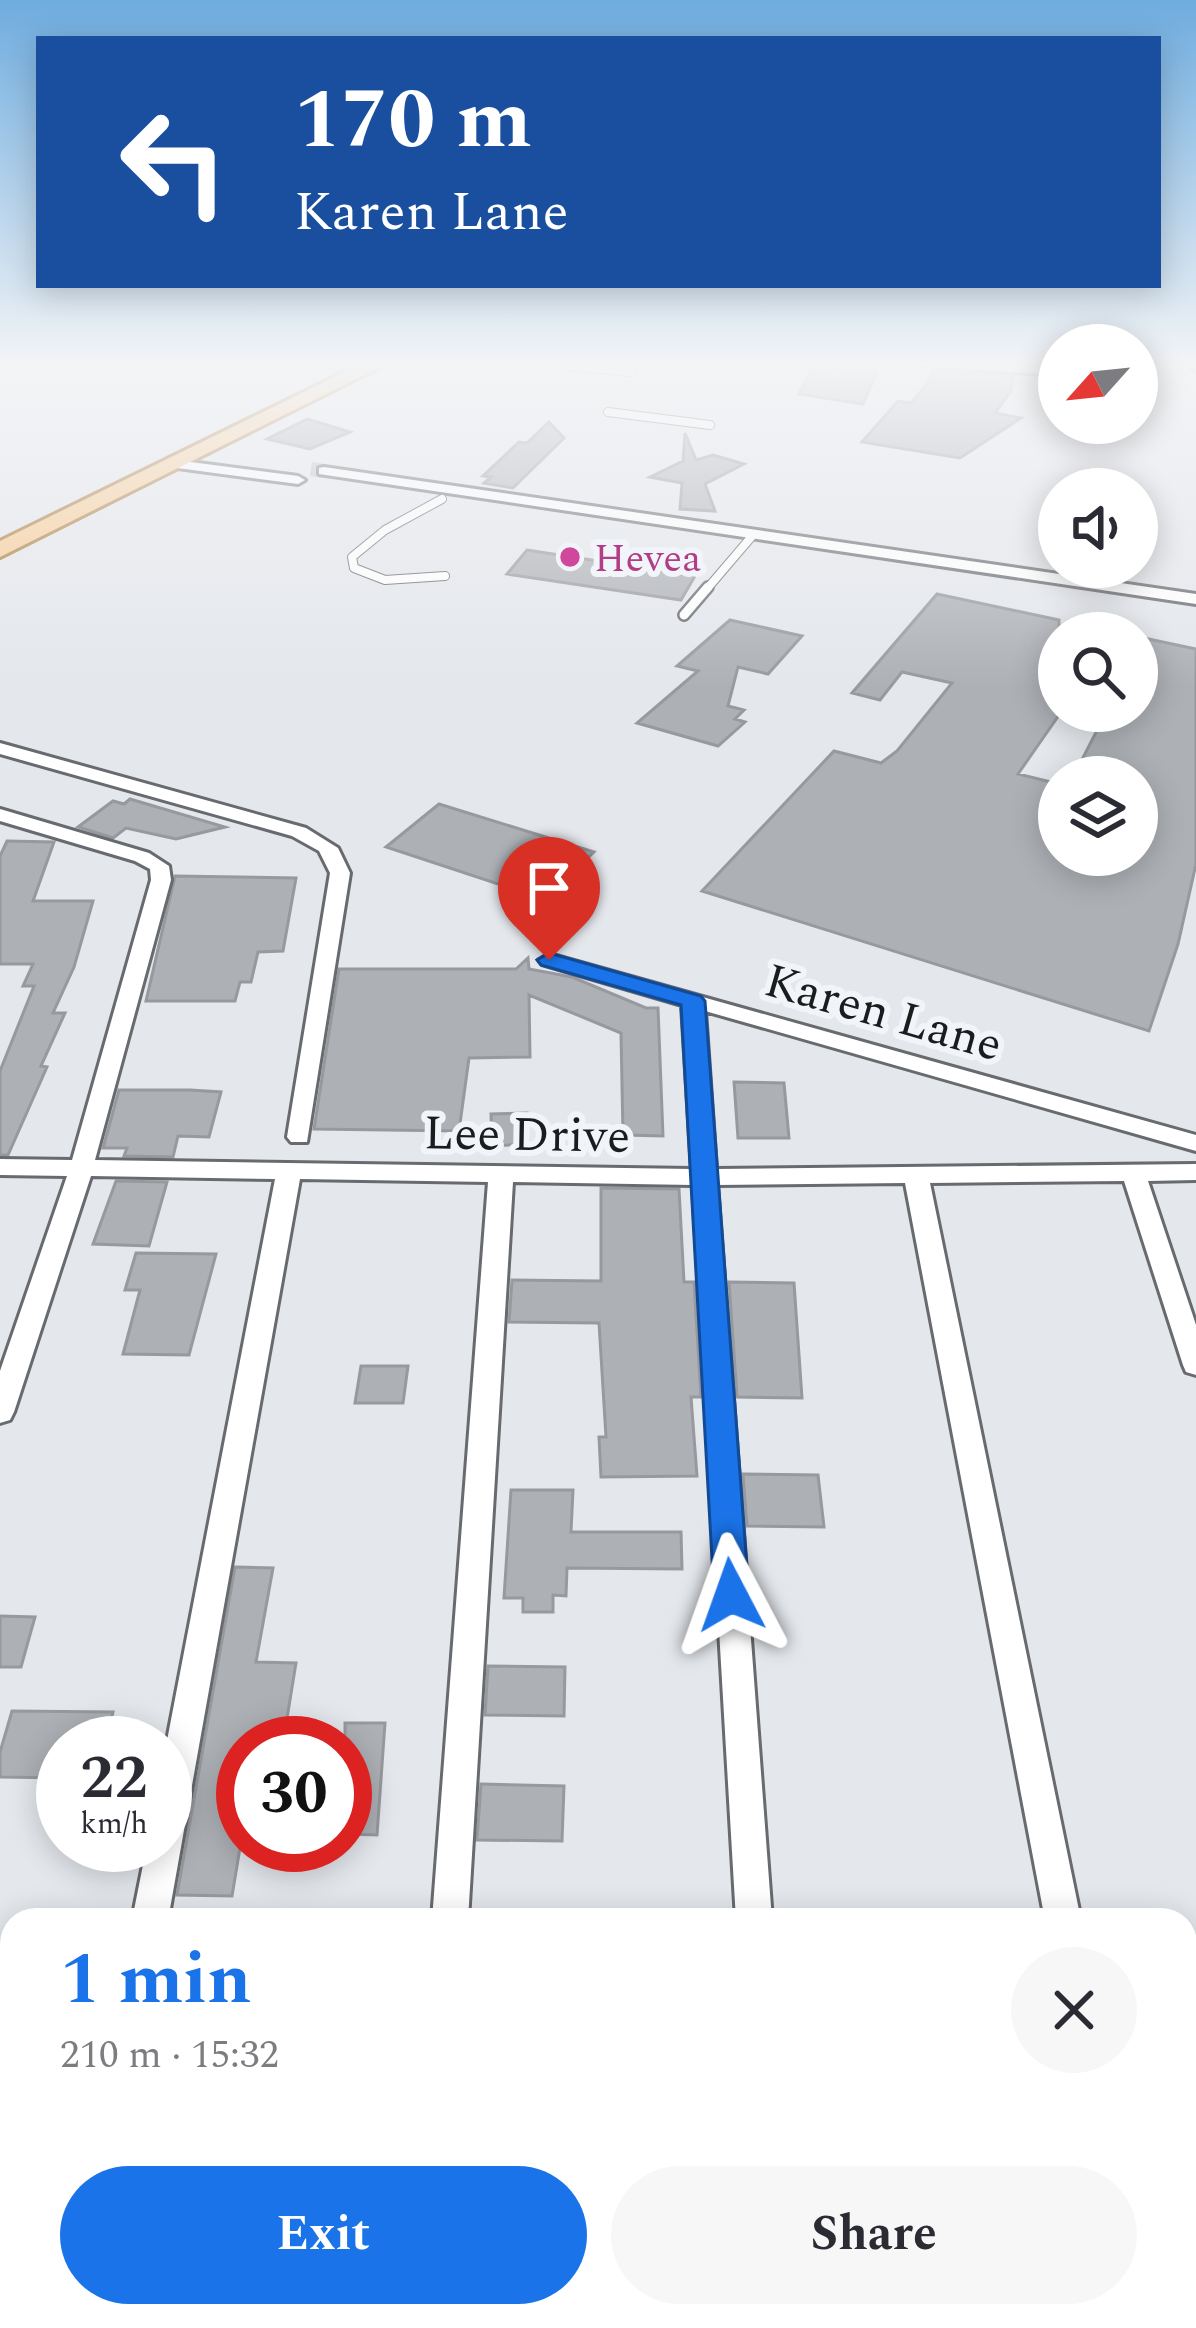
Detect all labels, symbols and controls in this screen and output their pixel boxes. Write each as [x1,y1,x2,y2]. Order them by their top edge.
text: 170 m [294,57,532,185]
icon: left [96,84,252,240]
text: Karen Lane [294,172,569,254]
north arrow [1038,324,1158,444]
map controls [1038,324,1158,876]
button: sound [1038,468,1158,588]
place label: Hevea [594,530,701,589]
marker: Hevea [557,544,583,570]
button: search [1038,612,1158,732]
button: layers [1038,756,1158,876]
pin [498,837,600,960]
icon: arrive [516,855,582,921]
street label: Karen Lane [756,945,1011,1082]
street label: Lee Drive [423,1097,631,1174]
position arrow [668,1532,794,1658]
speed limit sign: 30 [216,1716,372,1872]
text: 22 [80,1733,148,1825]
text: km/h [80,1801,148,1847]
text: 1 min [60,1926,252,2035]
button: close [1011,1947,1137,2073]
text: 210 m · 15:32 [60,2026,279,2085]
button: Exit [60,2166,587,2304]
button: Share [611,2166,1137,2304]

